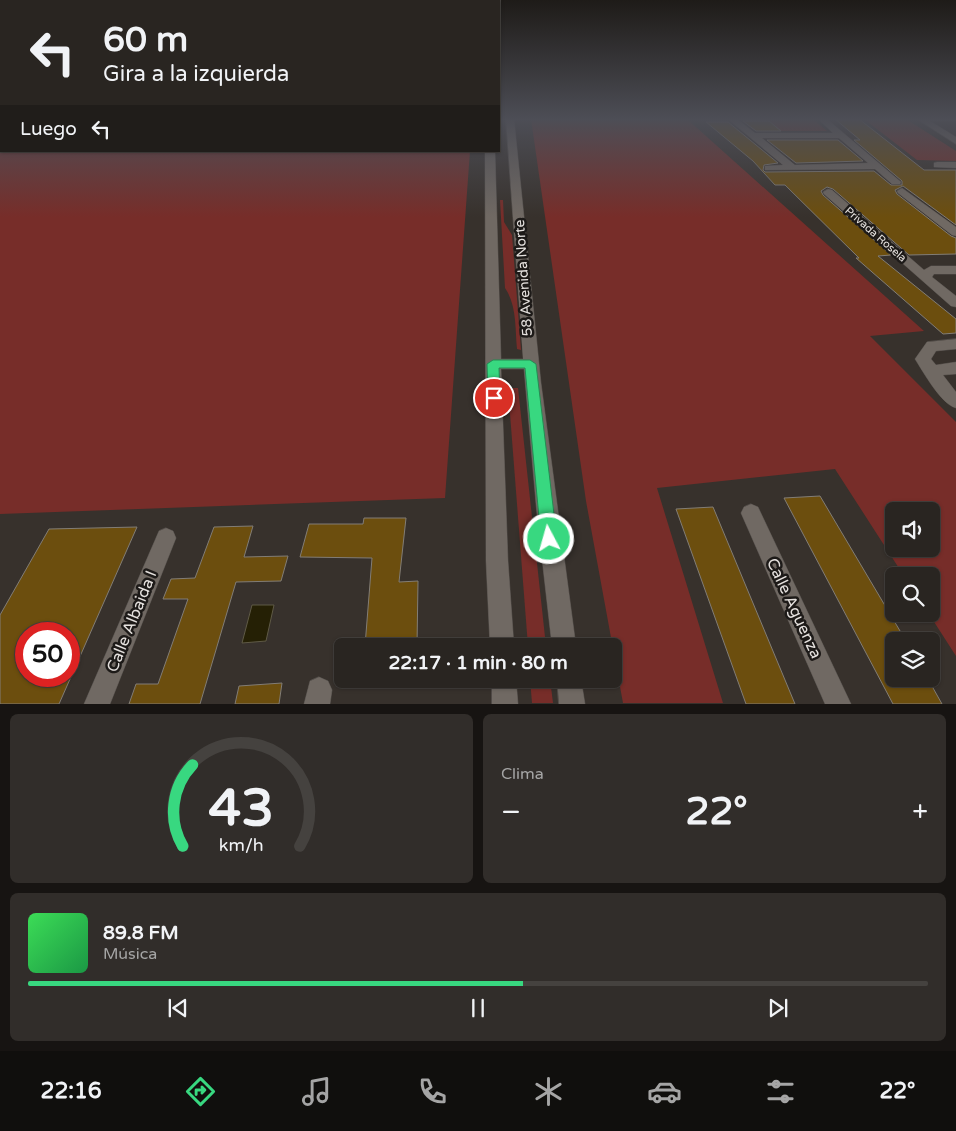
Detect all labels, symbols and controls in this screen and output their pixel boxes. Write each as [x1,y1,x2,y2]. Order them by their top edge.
text: 60 m [103,19,188,61]
icon: left [20,20,85,85]
text: Gira a la izquierda [103,61,289,87]
icon: left [87,115,115,143]
text: Luego [20,118,77,140]
street label: Privada Rosela [842,204,909,265]
street label: 58 Avenida Norte [511,219,536,337]
pin [473,377,515,419]
icon: arrive [480,384,508,412]
map controls [885,502,940,687]
button: sound [885,502,940,557]
position arrow [522,512,574,564]
street label: Calle Aguenza [762,555,826,662]
button: search [885,567,940,622]
street label: Calle Albaida I [102,568,161,675]
speed limit sign: 50 [15,622,80,687]
button: layers [885,632,940,687]
text: 22:17 · 1 min · 80 m [388,652,568,674]
text: Clima [501,764,544,784]
text: 43 [209,777,274,840]
text: 22° [686,789,748,835]
text: − [501,795,521,829]
text: + [912,795,928,829]
text: km/h [219,835,264,856]
text: 89.8 FM [103,922,179,944]
text: Música [103,944,157,964]
icon: previous [164,994,192,1022]
icon: pause [464,994,492,1022]
icon: next [764,994,792,1022]
icon: directions [183,1074,218,1109]
icon: music [299,1074,334,1109]
icon: phone [415,1074,450,1109]
icon: climate [531,1074,566,1109]
icon: car [647,1074,682,1109]
icon: filters [763,1074,798,1109]
text: 22:16 [41,1078,102,1104]
text: 22° [879,1078,915,1104]

